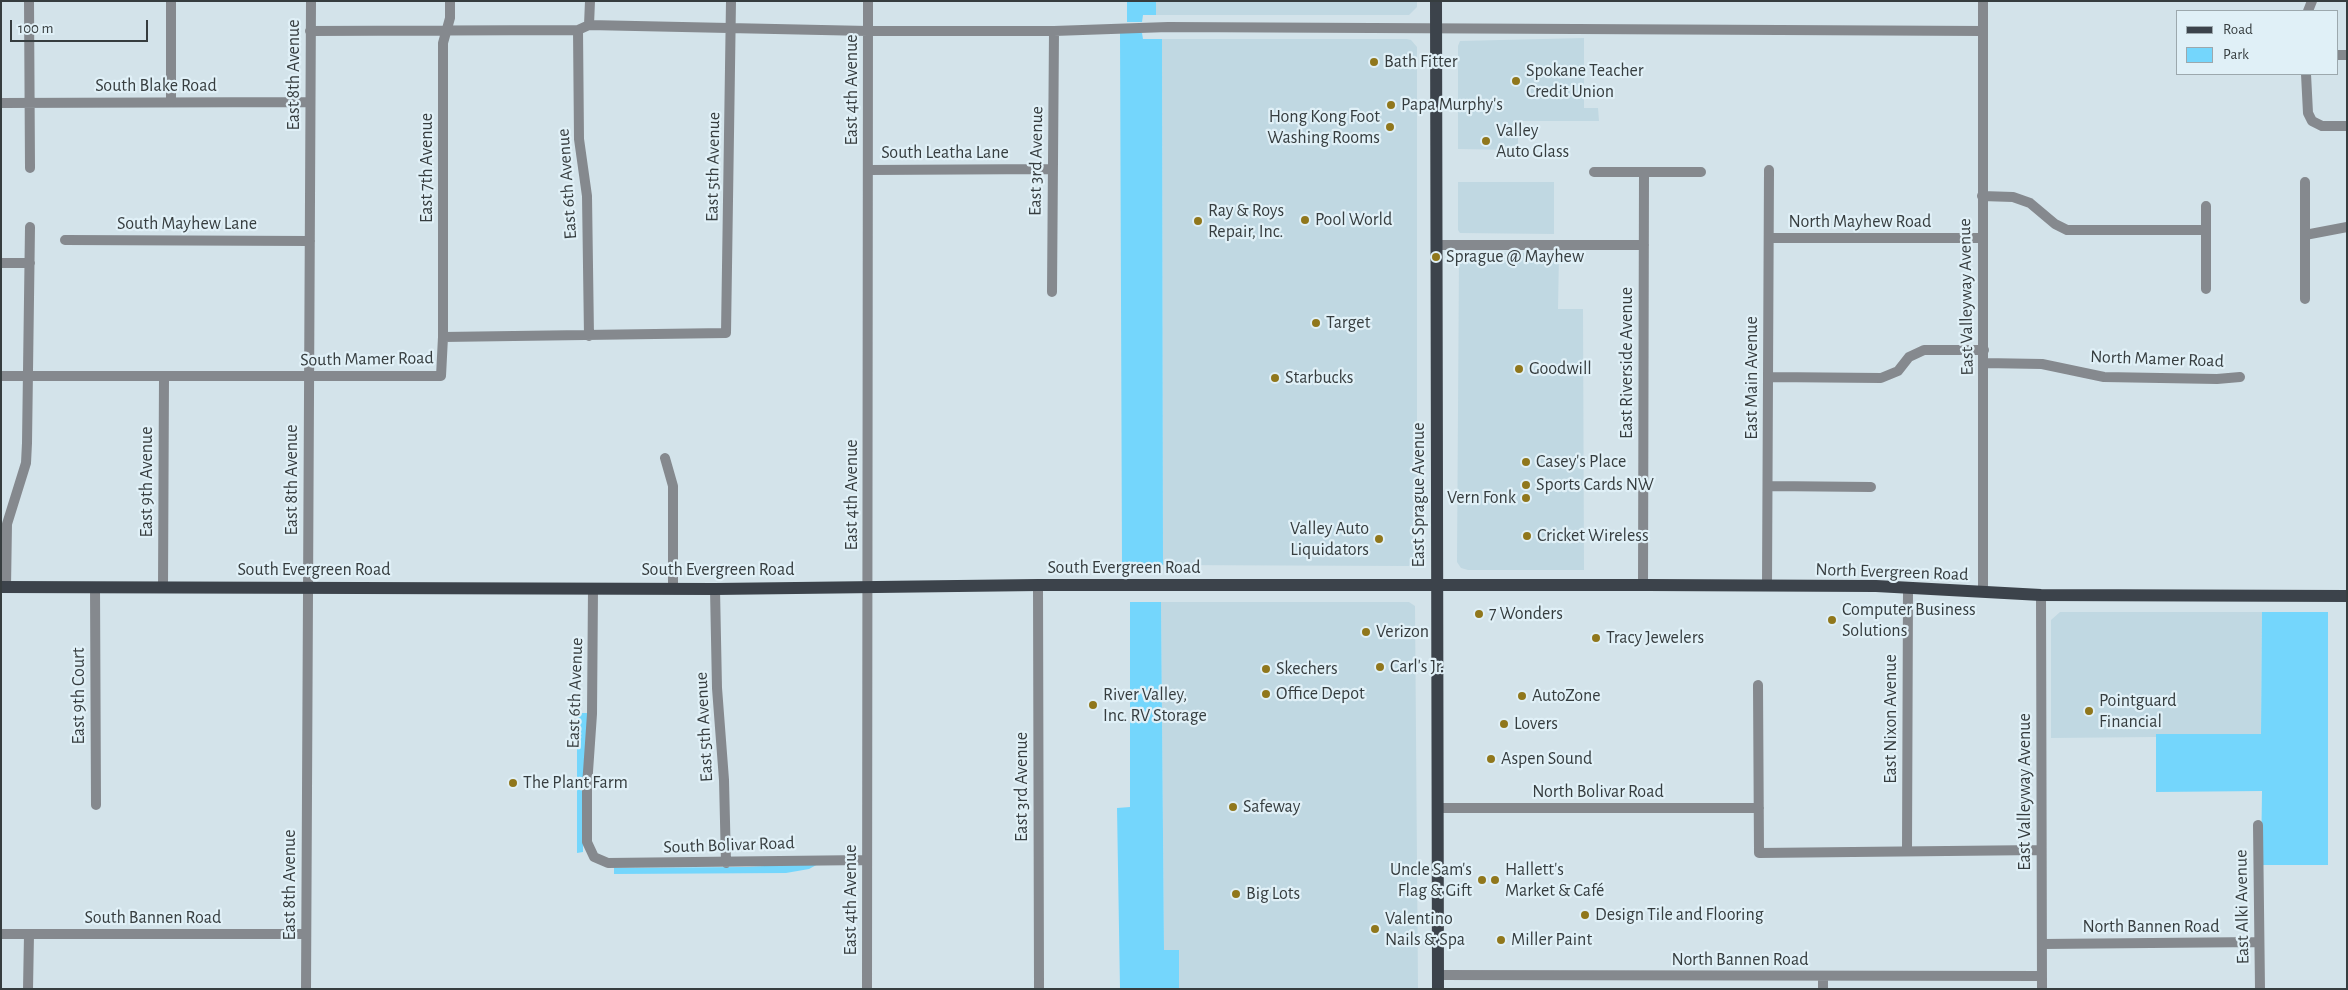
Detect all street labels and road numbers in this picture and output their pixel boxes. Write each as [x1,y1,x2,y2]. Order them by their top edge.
street label: East 8th Avenue [283,19,305,131]
street label: East 4th Avenue [841,34,863,146]
street label: South Blake Road [95,75,217,97]
street label: East 3rd Avenue [1024,106,1048,216]
street label: East 5th Avenue [701,112,725,222]
street label: East 7th Avenue [416,113,438,223]
street label: East 6th Avenue [552,128,582,240]
street label: South Leatha Lane [881,142,1009,164]
street label: North Mayhew Road [1789,211,1931,233]
street label: South Mayhew Lane [117,213,257,235]
street label: East Valleyway Avenue [1954,218,1978,376]
street label: East Riverside Avenue [1616,287,1638,439]
street label: East Main Avenue [1741,316,1763,440]
street label: North Mamer Road [2090,346,2224,372]
street label: South Mamer Road [300,347,434,371]
street label: East Sprague Avenue [1408,422,1430,568]
street label: East 8th Avenue [281,424,303,536]
street label: East 9th Avenue [136,426,158,538]
street label: East 4th Avenue [841,439,863,551]
street label: South Evergreen Road [1047,557,1201,579]
street label: South Evergreen Road [237,559,391,581]
street label: South Evergreen Road [641,559,795,581]
street label: North Evergreen Road [1815,559,1969,585]
street label: East 6th Avenue [562,637,588,749]
street label: East 9th Court [68,648,90,744]
street label: East Nixon Avenue [1880,654,1902,784]
street label: East 5th Avenue [690,671,718,783]
street label: East Valleyway Avenue [2014,713,2036,871]
street label: East 3rd Avenue [1011,732,1033,842]
street label: North Bolivar Road [1532,781,1664,803]
street label: East 8th Avenue [279,829,301,941]
street label: South Bolivar Road [663,832,795,858]
street label: East 4th Avenue [840,844,862,956]
street label: East Alki Avenue [2230,849,2254,965]
street label: South Bannen Road [85,907,221,929]
street label: North Bannen Road [2082,916,2220,938]
street label: North Bannen Road [1671,949,1809,971]

